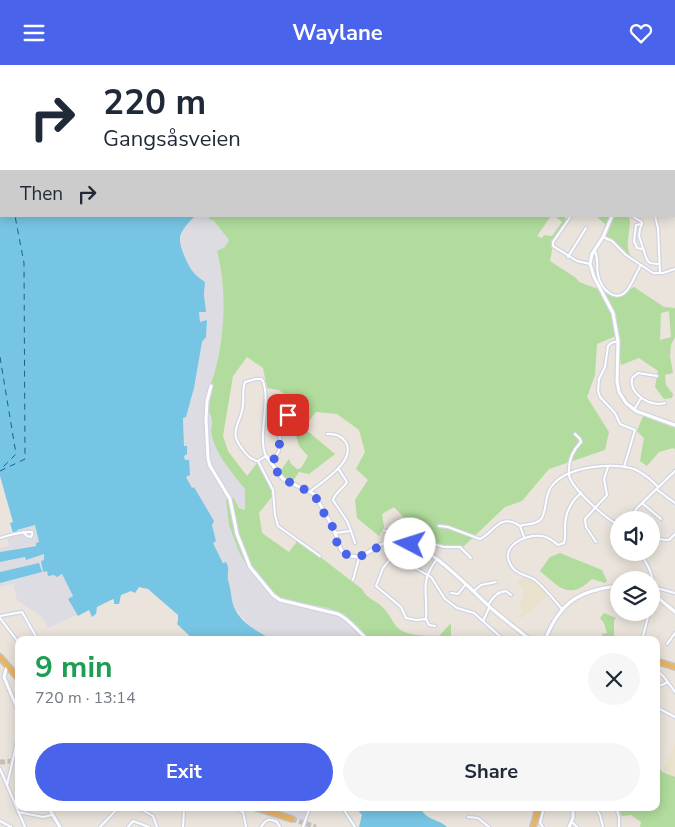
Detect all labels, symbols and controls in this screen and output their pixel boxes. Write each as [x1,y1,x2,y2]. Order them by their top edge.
text: Waylane [292,18,383,48]
icon: menu [20,19,48,47]
icon: heart [627,19,655,47]
text: 220 m [103,79,206,126]
icon: right [20,85,85,150]
text: Gangsåsveien [103,124,241,154]
icon: right [73,180,101,208]
text: Then [20,181,63,207]
pin [267,394,309,436]
icon: arrive [274,401,302,429]
map controls [610,511,660,621]
button: sound [610,511,660,561]
position arrow [383,517,435,569]
button: layers [610,571,660,621]
text: 9 min [35,647,113,688]
button: close [588,653,640,705]
text: 720 m · 13:14 [35,687,136,709]
button: Exit [35,743,333,801]
button: Share [343,743,640,801]

